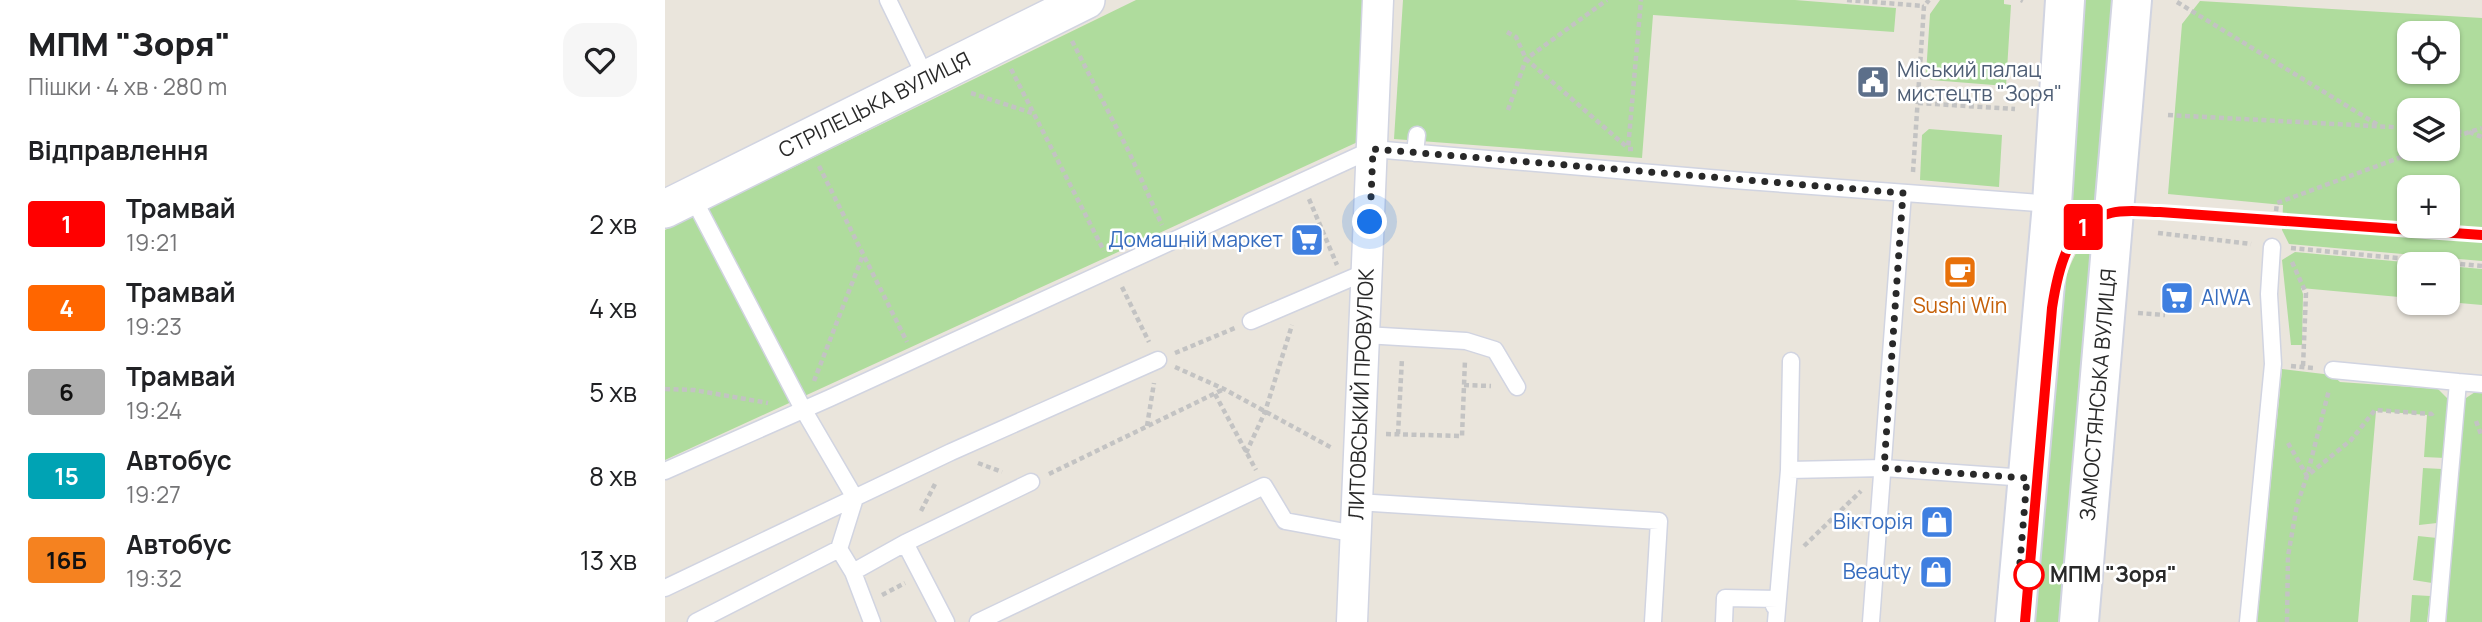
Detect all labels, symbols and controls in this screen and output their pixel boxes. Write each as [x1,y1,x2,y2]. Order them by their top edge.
text: МПМ "Зоря" [28,21,231,66]
map controls [2397,21,2460,315]
button: locate [2397,21,2460,84]
button: heart [563,23,637,97]
street label: СТРІЛЕЦЬКА ВУЛИЦЯ [773,45,975,164]
place label: Міський палац мистецтв "Зоря" [1897,55,2062,107]
public building icon: Міський палац мистецтв "Зоря" [1854,63,1892,101]
text: Пішки · 4 хв · 280 m [28,70,227,102]
button: layers [2397,98,2460,161]
text: Відправлення [28,132,208,168]
button: + [2397,175,2460,238]
text: Трамвай [126,190,236,226]
your location [1352,204,1387,239]
line badge: 1 [2060,204,2106,250]
text: 2 хв [589,206,637,242]
text: 1 [61,207,72,240]
text: 1 [2078,210,2088,243]
supermarket icon: Домашній маркет [1288,221,1326,259]
place label: Домашній маркет [1108,225,1283,253]
text: 19:21 [126,226,178,258]
button: − [2397,252,2460,315]
cafe icon: Sushi Win [1941,253,1979,291]
street label: ЛИТОВСЬКИЙ ПРОВУЛОК [1341,267,1380,520]
street label: ЗАМОСТЯНСЬКА ВУЛИЦЯ [2073,267,2122,522]
text: Трамвай [126,274,236,310]
supermarket icon: AIWA [2158,279,2196,317]
place label: AIWA [2201,283,2251,311]
text: 4 хв [589,290,637,326]
text: 4 [59,291,74,324]
place label: Sushi Win [1913,291,2007,319]
text: 19:23 [126,310,182,342]
text: Трамвай [126,358,236,394]
text: 5 хв [589,374,637,410]
text: 6 [59,375,74,408]
text: 19:24 [126,394,182,426]
text: Автобус [126,442,232,478]
text: 8 хв [589,458,637,494]
text: 15 [54,459,79,492]
text: 19:27 [126,478,181,510]
shop icon: Вікторія [1918,503,1956,541]
place label: Вікторія [1833,507,1913,535]
text: Автобус [126,526,232,562]
text: 13 хв [580,542,637,578]
text: 16Б [46,543,87,576]
shop icon: Beauty [1917,553,1955,591]
place label: Beauty [1843,557,1911,585]
marker: МПМ "Зоря" [2014,560,2044,590]
place label: МПМ "Зоря" [2050,560,2177,588]
text: 19:32 [126,562,182,594]

